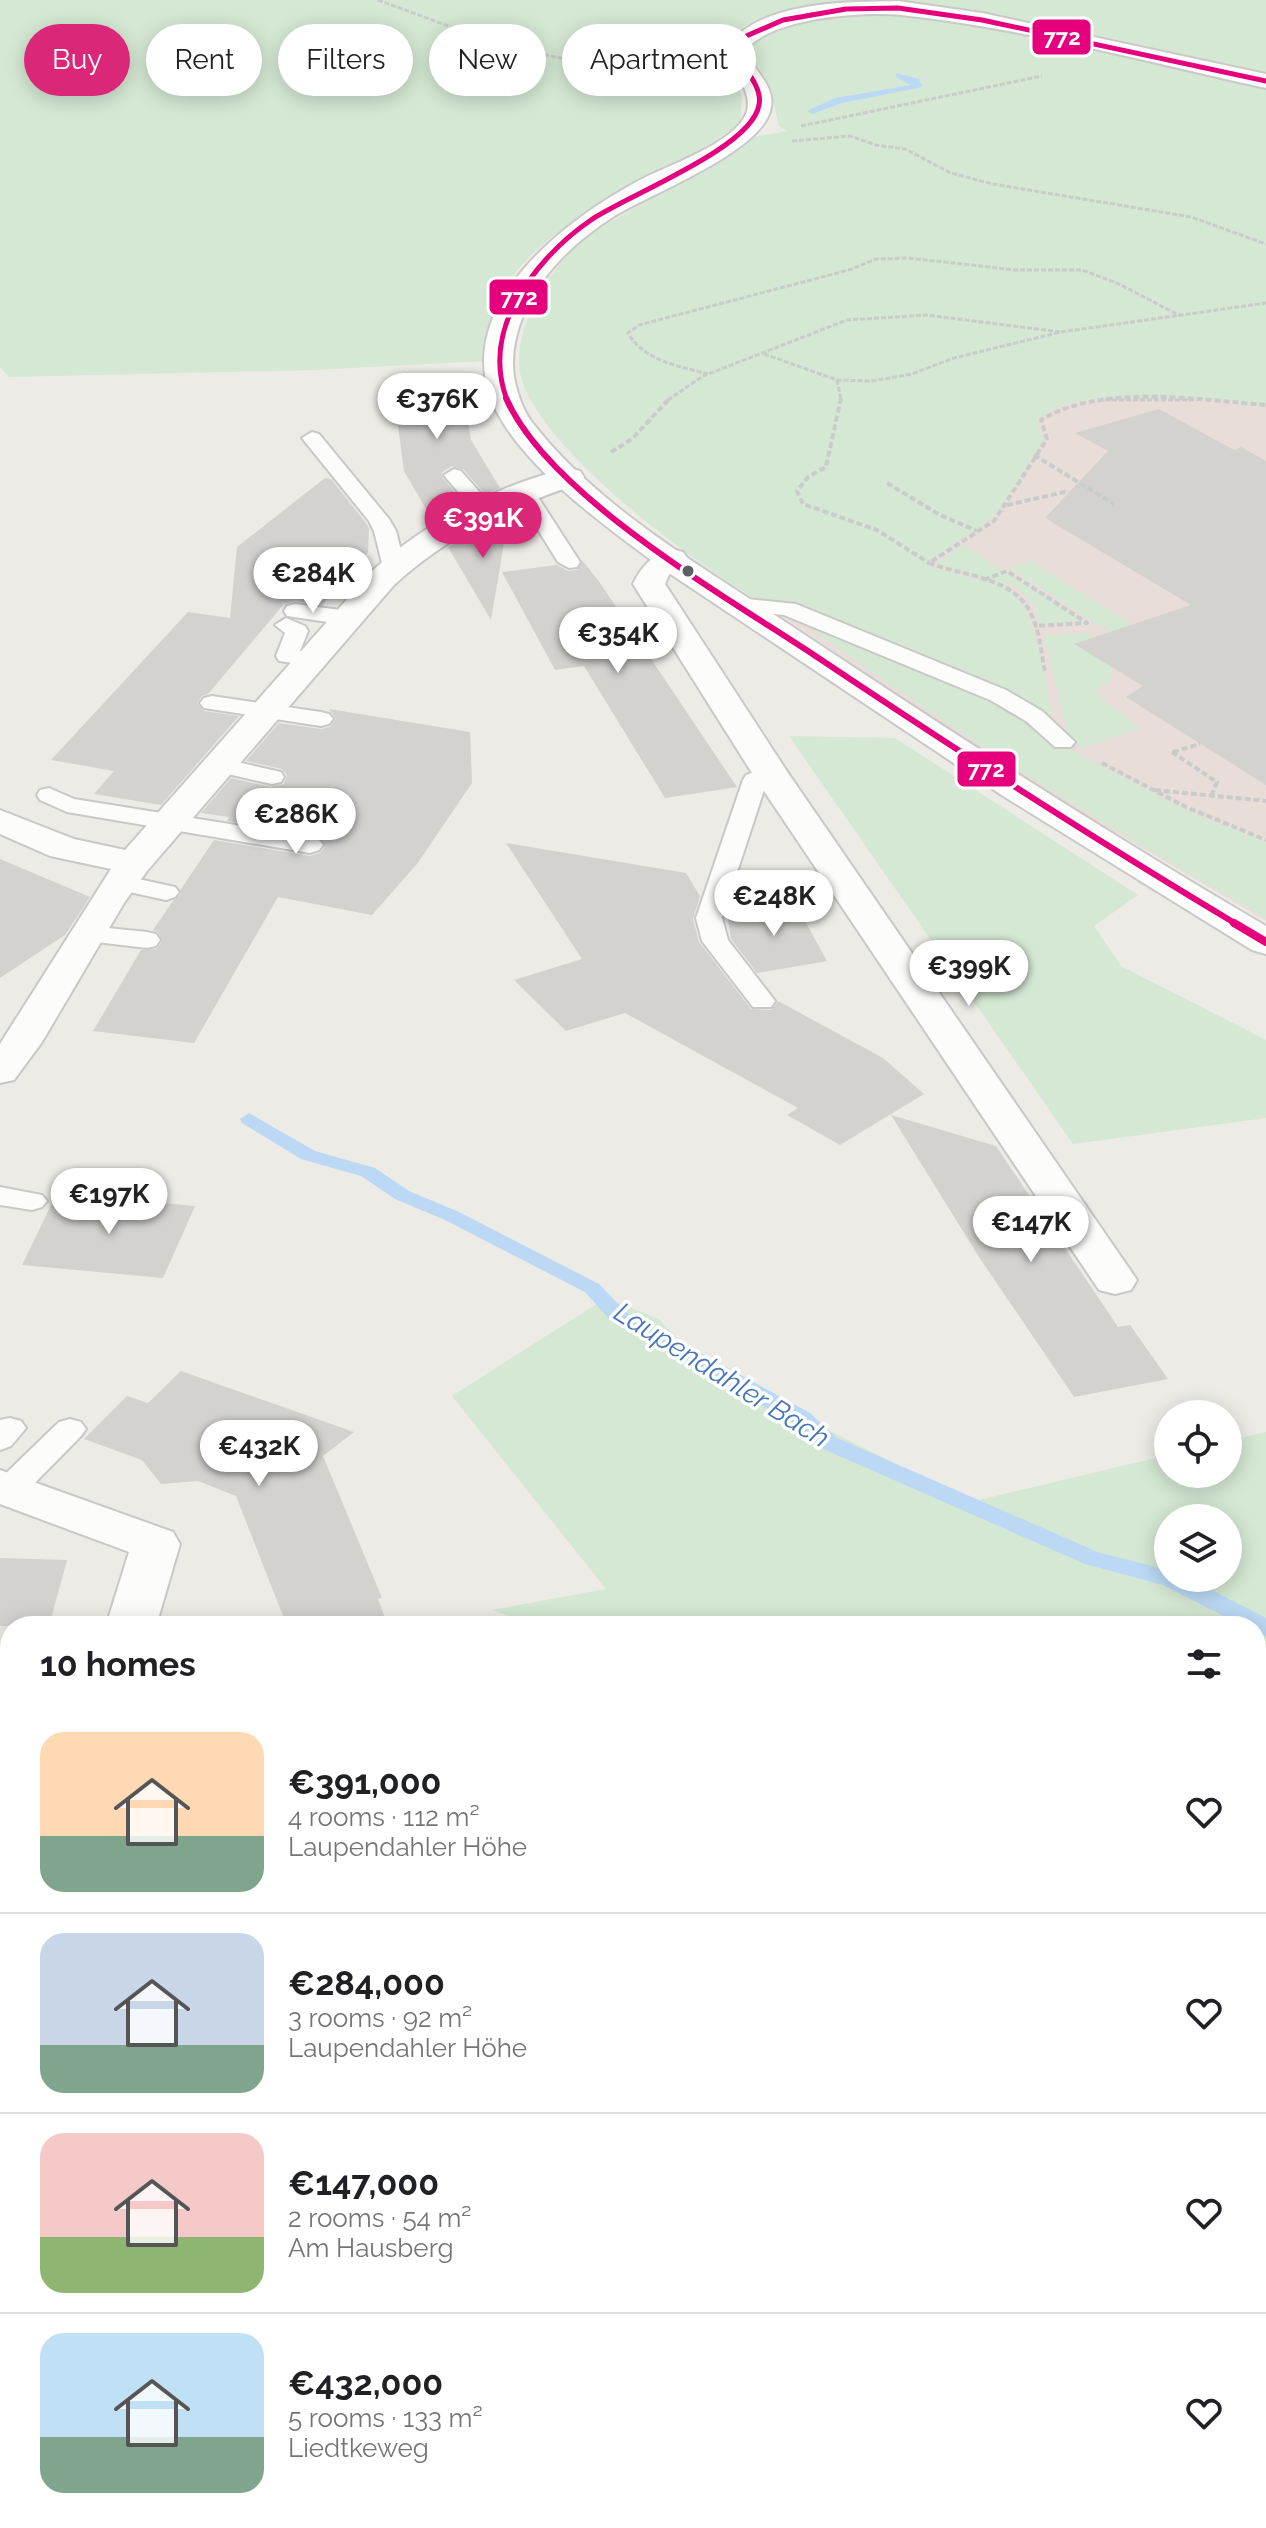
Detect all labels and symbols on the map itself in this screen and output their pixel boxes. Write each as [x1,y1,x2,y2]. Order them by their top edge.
line badge: 772 [1031,18,1092,56]
text: 772 [1043,24,1081,50]
line badge: 772 [488,278,549,316]
text: 772 [500,284,538,310]
pin: €376K [381,373,493,441]
pin: €391K [427,492,539,560]
pin: €284K [257,547,369,615]
unlabelled marker [680,563,696,579]
pin: €354K [562,607,674,675]
line badge: 772 [956,750,1017,788]
text: 772 [967,756,1005,782]
pin: €286K [240,788,352,856]
pin: €248K [718,870,830,938]
pin: €399K [913,940,1025,1008]
pin: €197K [53,1168,165,1236]
pin: €147K [975,1196,1087,1264]
water label: Laupendahler Bach [608,1295,836,1455]
pin: €432K [203,1420,315,1488]

